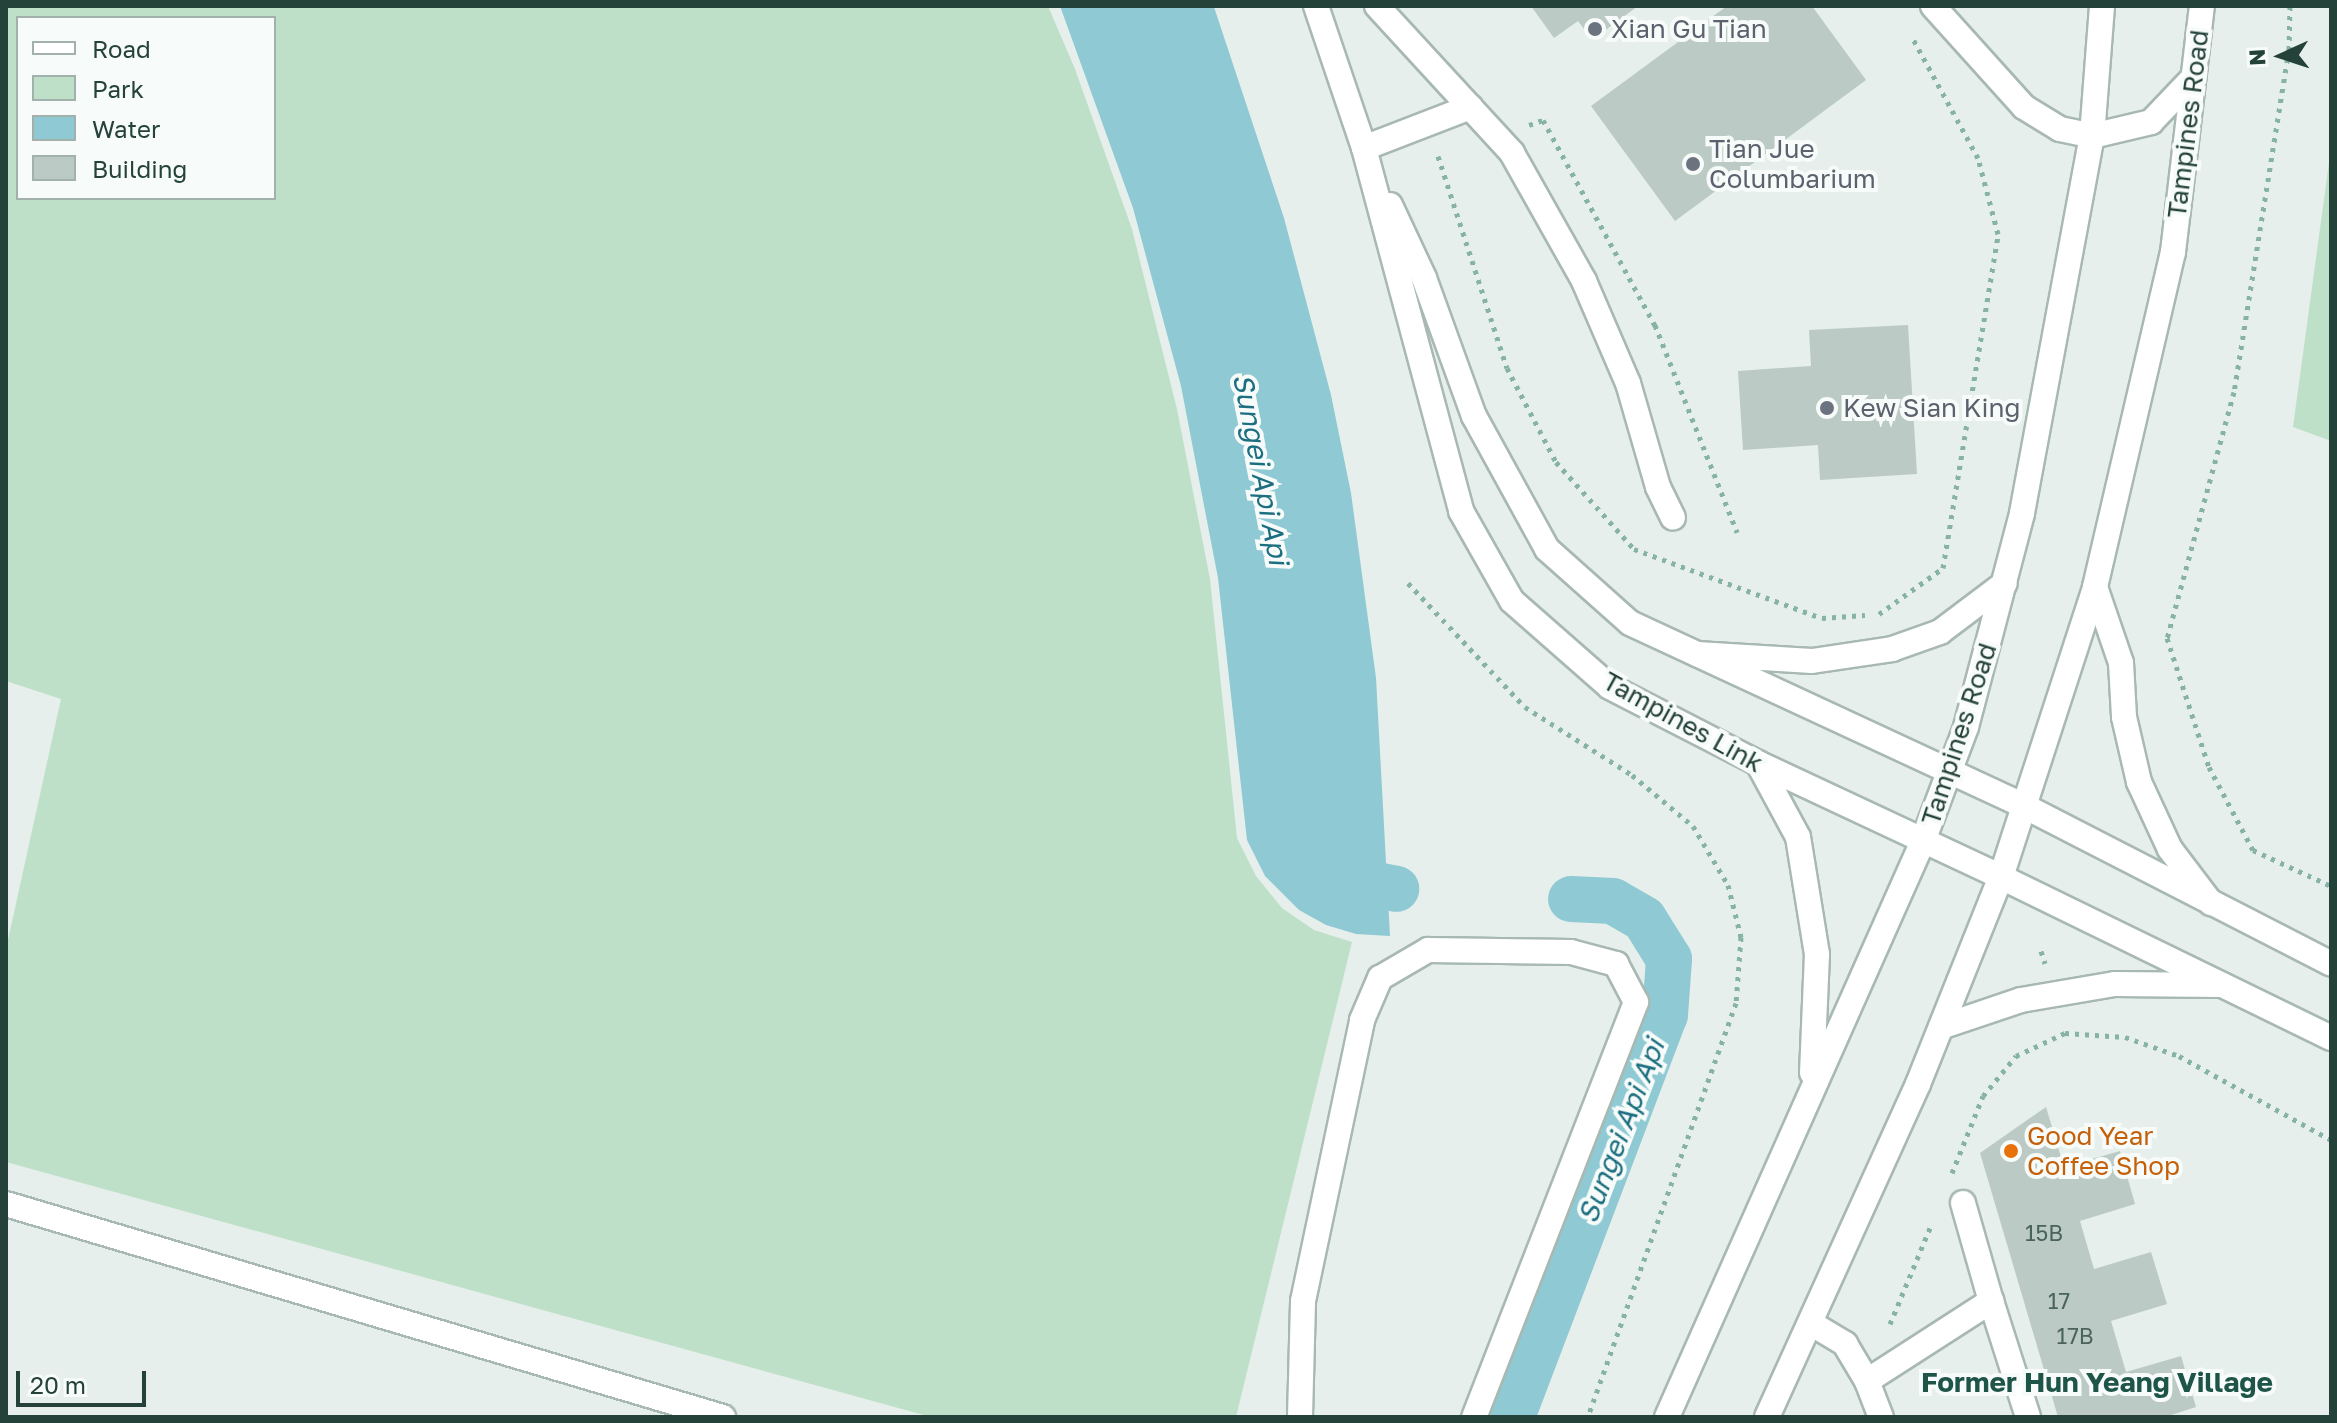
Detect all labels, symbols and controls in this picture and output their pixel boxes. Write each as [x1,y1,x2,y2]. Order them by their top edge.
place label: Xian Gu Tian [1611,13,1767,45]
legend [16,16,276,200]
north arrow [2241,16,2321,96]
marker: Xian Gu Tian [1586,20,1604,38]
street label: Tampines Road [2161,28,2215,220]
text: Road [92,34,151,63]
text: N [2243,48,2270,66]
text: Park [92,74,144,103]
text: Water [92,114,160,143]
place label: Tian Jue Columbarium [1709,133,1876,194]
text: Building [92,154,187,183]
marker: Tian Jue Columbarium [1684,155,1702,173]
water label: Sungei Api Api [1226,371,1296,567]
place label: Kew Sian King [1843,392,2020,424]
marker: Kew Sian King [1818,399,1836,417]
street label: Tampines Road [1915,639,2003,829]
street label: Tampines Link [1597,665,1769,779]
water label: Sungei Api Api [1571,1034,1671,1228]
place label: Good Year Coffee Shop [2027,1120,2180,1182]
marker: Good Year Coffee Shop [2002,1142,2020,1160]
house number: 15B [2025,1220,2063,1246]
house number: 17 [2048,1288,2070,1314]
house number: 17B [2056,1323,2094,1349]
scale bar [20,1355,150,1405]
district label: Former Hun Yeang Village [1921,1365,2273,1399]
text: 20 m [30,1370,86,1399]

